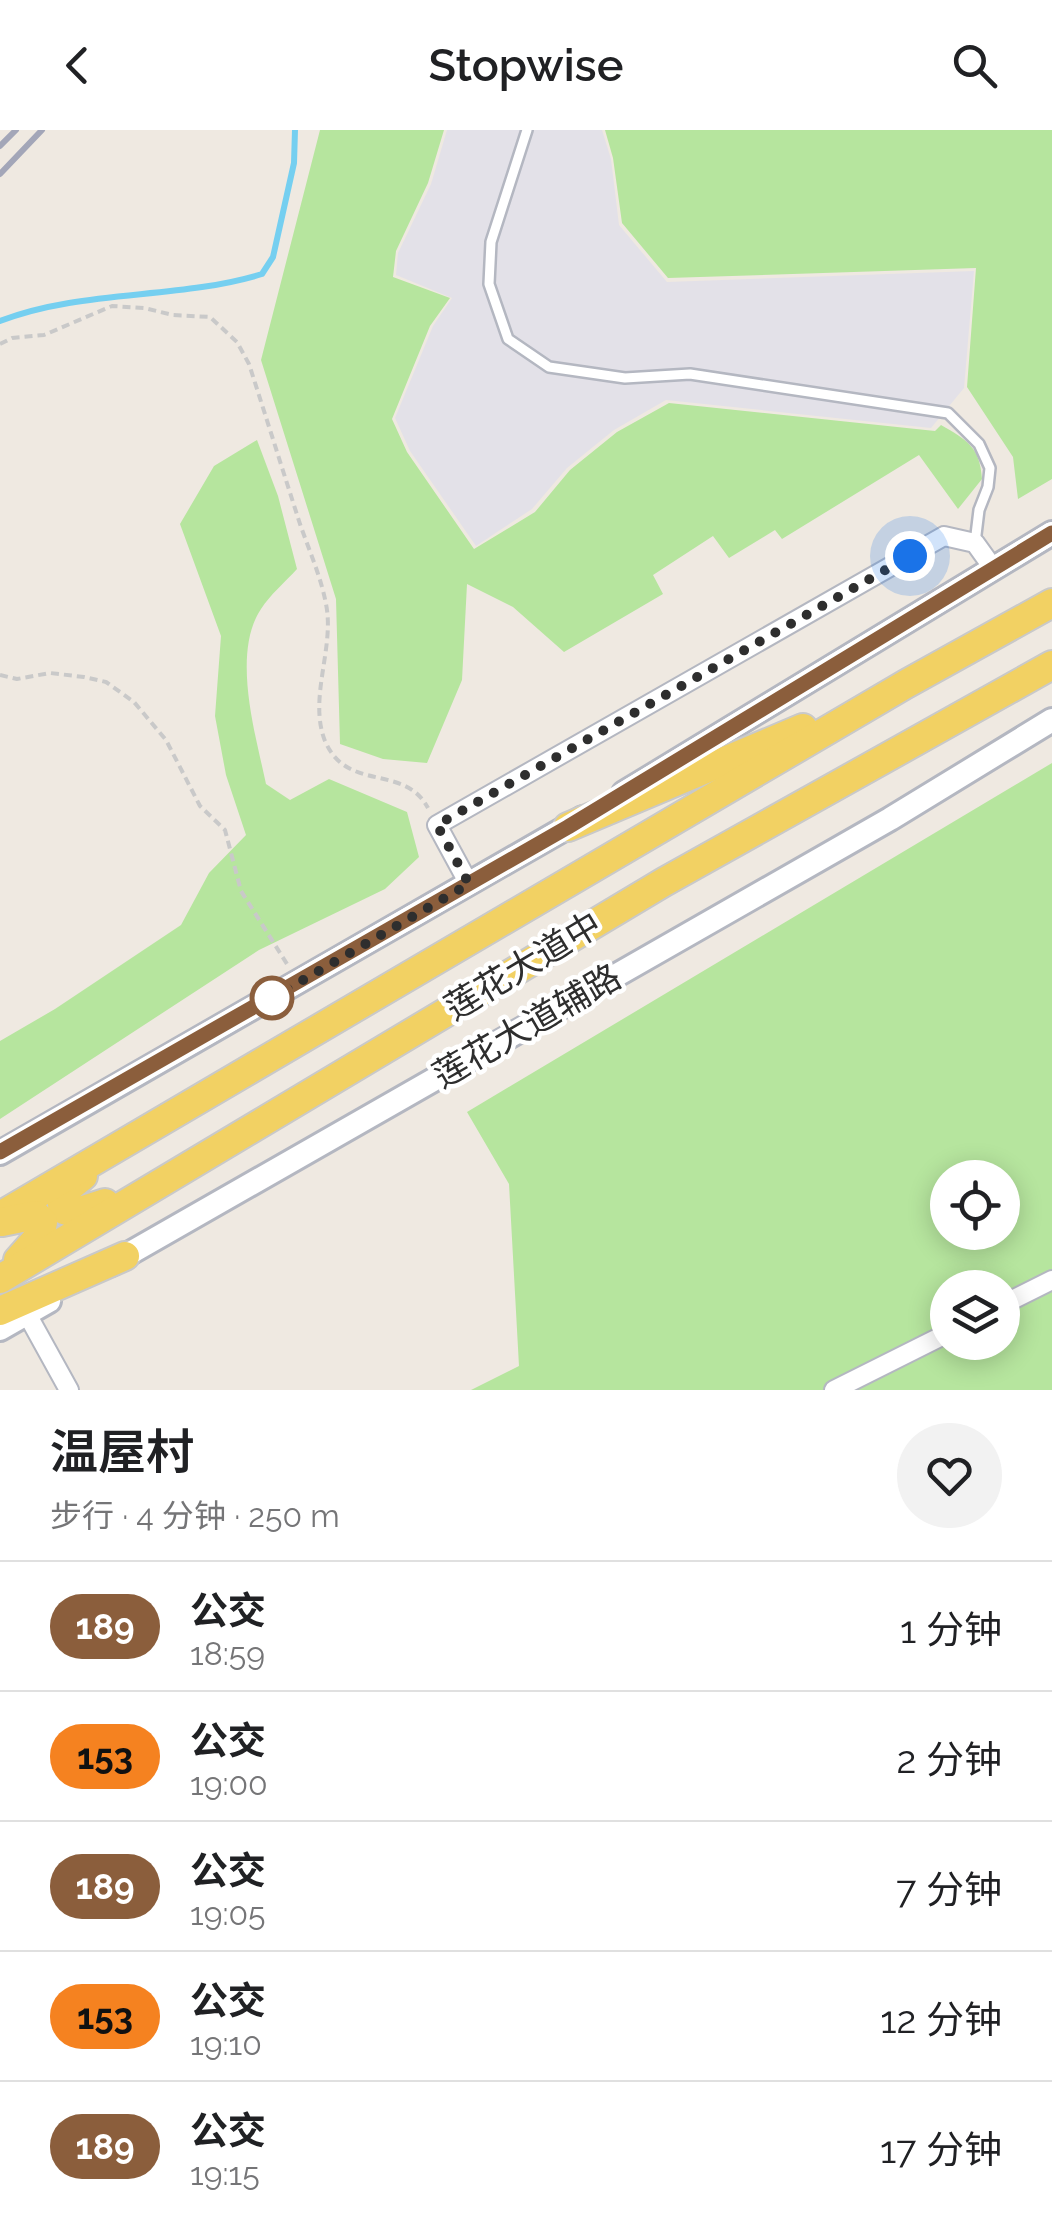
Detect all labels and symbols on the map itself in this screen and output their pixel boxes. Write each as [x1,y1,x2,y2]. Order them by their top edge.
your location [885,531,935,581]
street label: 莲花大道中 [437,903,608,1028]
street label: 莲花大道辅路 [426,955,628,1096]
unlabelled marker [251,977,293,1019]

